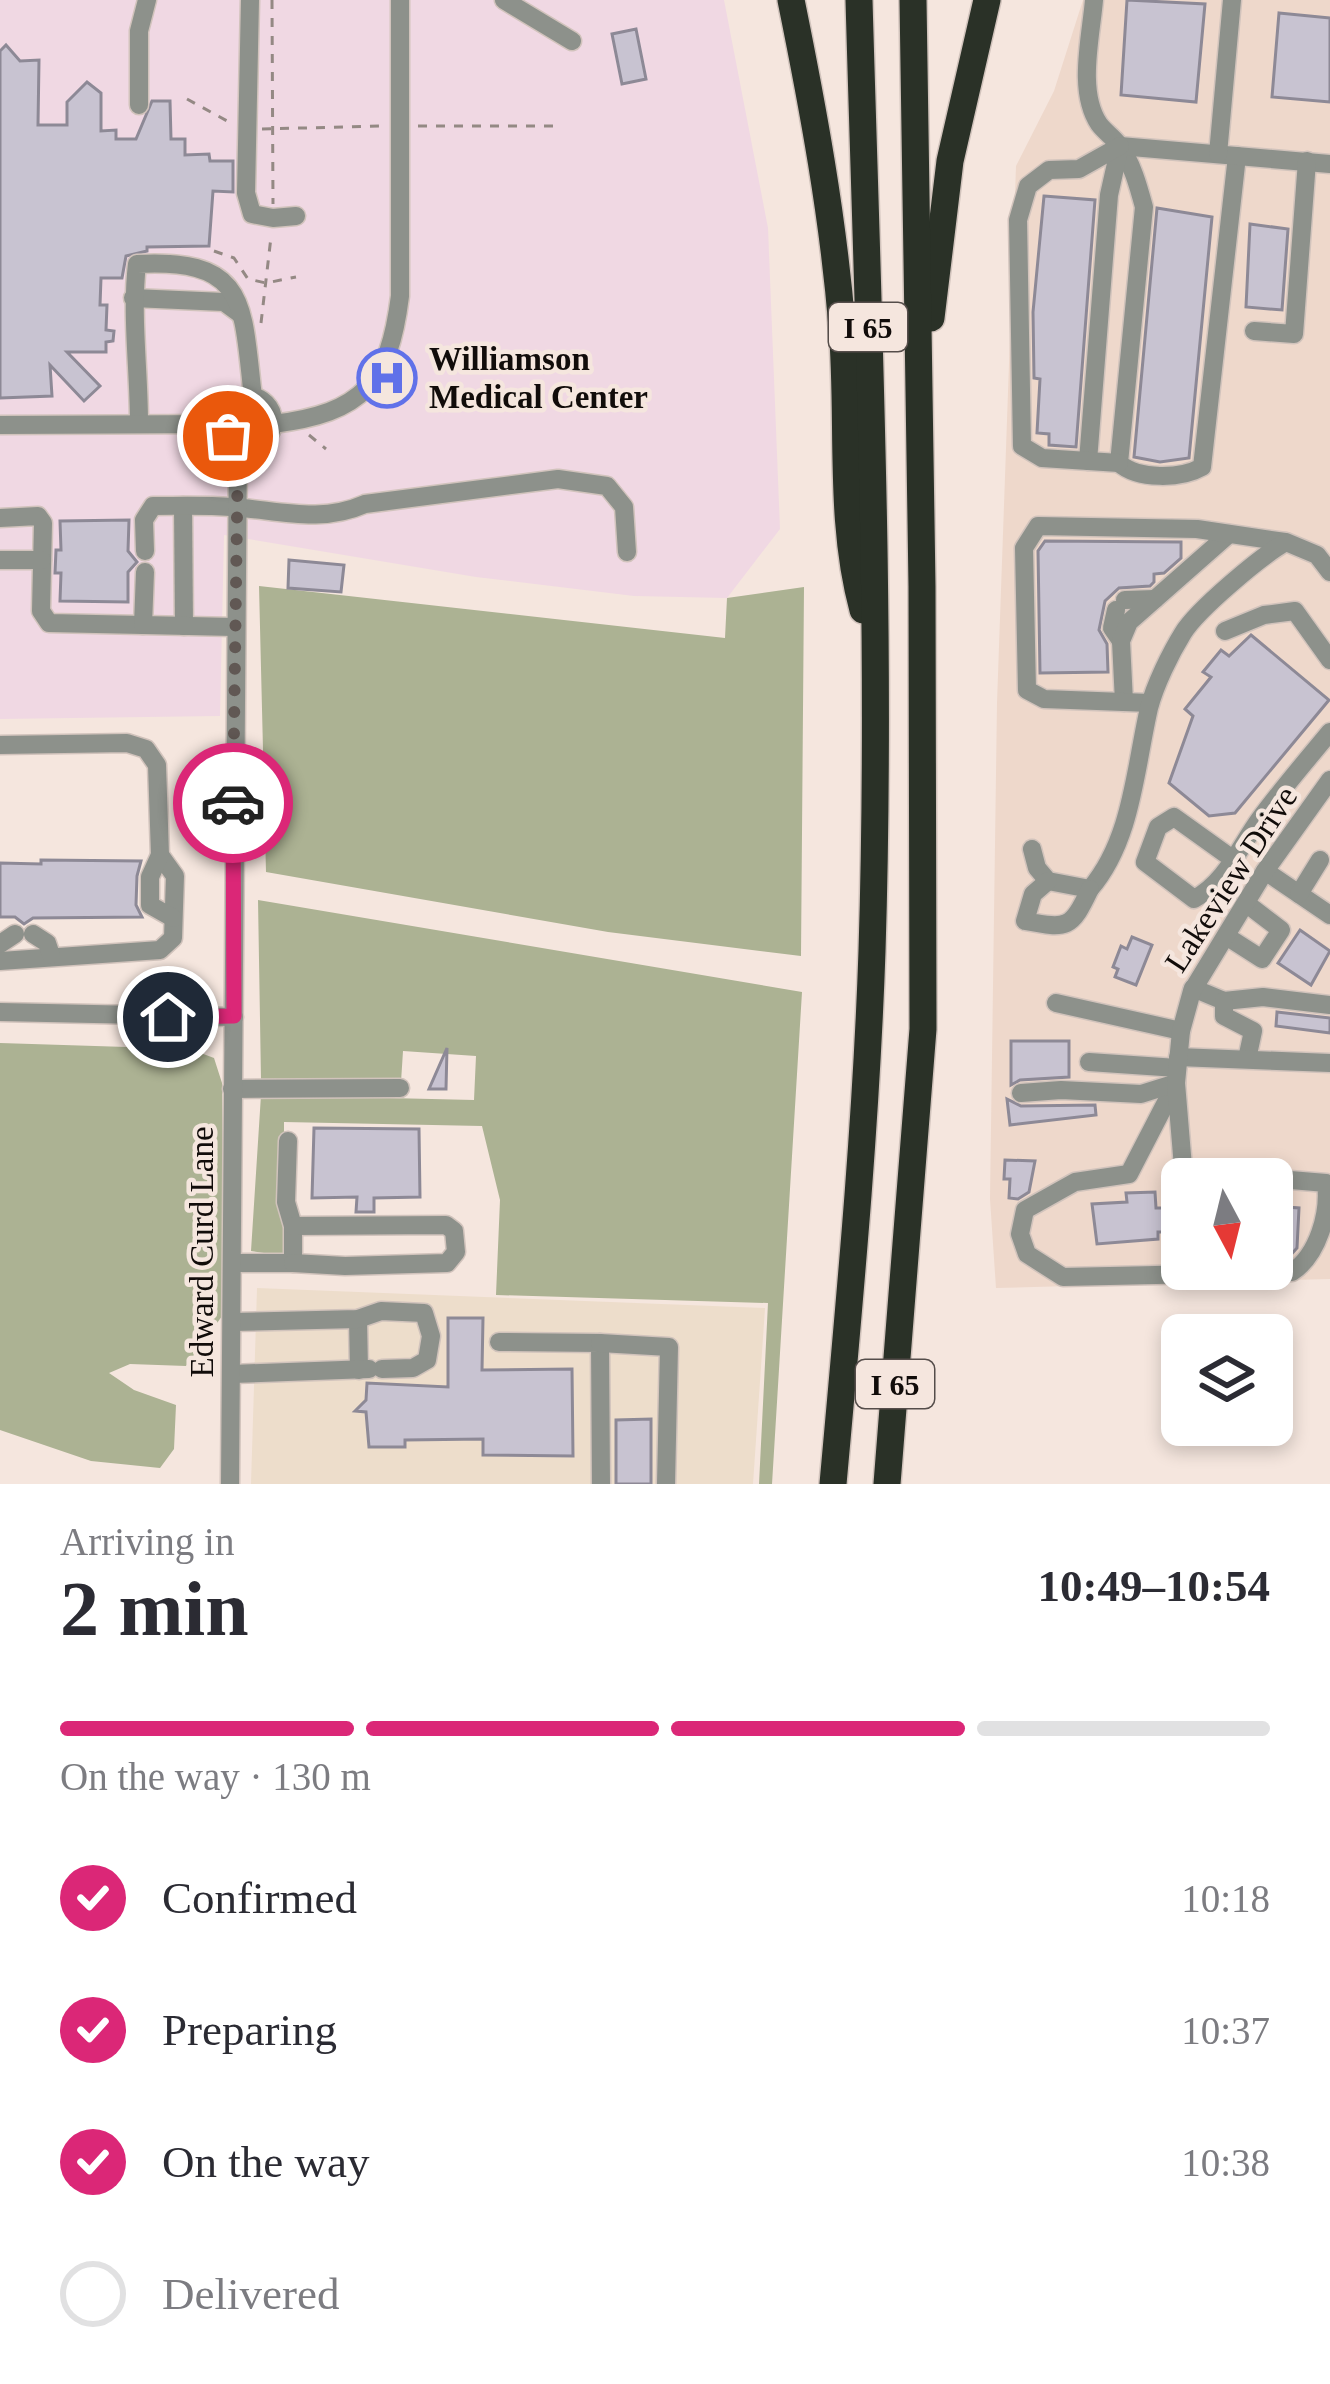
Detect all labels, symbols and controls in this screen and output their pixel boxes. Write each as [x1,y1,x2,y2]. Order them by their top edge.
road number: I 65 [829,303,907,351]
place label: Williamson Medical Center [429,341,648,415]
hospital icon: Williamson Medical Center [356,347,418,409]
pin [177,385,279,487]
icon: bag [195,403,261,469]
courier [173,743,293,863]
icon: car [200,770,266,836]
street label: Lakeview Drive [1158,780,1304,978]
pin [117,966,219,1068]
icon: home [135,984,201,1050]
street label: Edward Curd Lane [184,1126,220,1378]
north arrow [1161,1158,1293,1290]
map controls [1161,1158,1293,1446]
button: layers [1161,1314,1293,1446]
road number: I 65 [856,1360,934,1408]
text: Arriving in [60,1520,234,1563]
text: 10:49–10:54 [1038,1561,1270,1611]
text: 2 min [60,1565,249,1652]
text: On the way · 130 m [60,1755,371,1798]
icon: check [60,1865,126,1931]
text: Confirmed [162,1873,357,1923]
text: 10:18 [1181,1877,1270,1920]
icon: check [60,1997,126,2063]
text: Preparing [162,2005,337,2055]
text: 10:37 [1181,2009,1270,2052]
icon: check [60,2129,126,2195]
text: On the way [162,2137,369,2187]
text: 10:38 [1181,2141,1270,2184]
text: Delivered [162,2269,339,2319]

